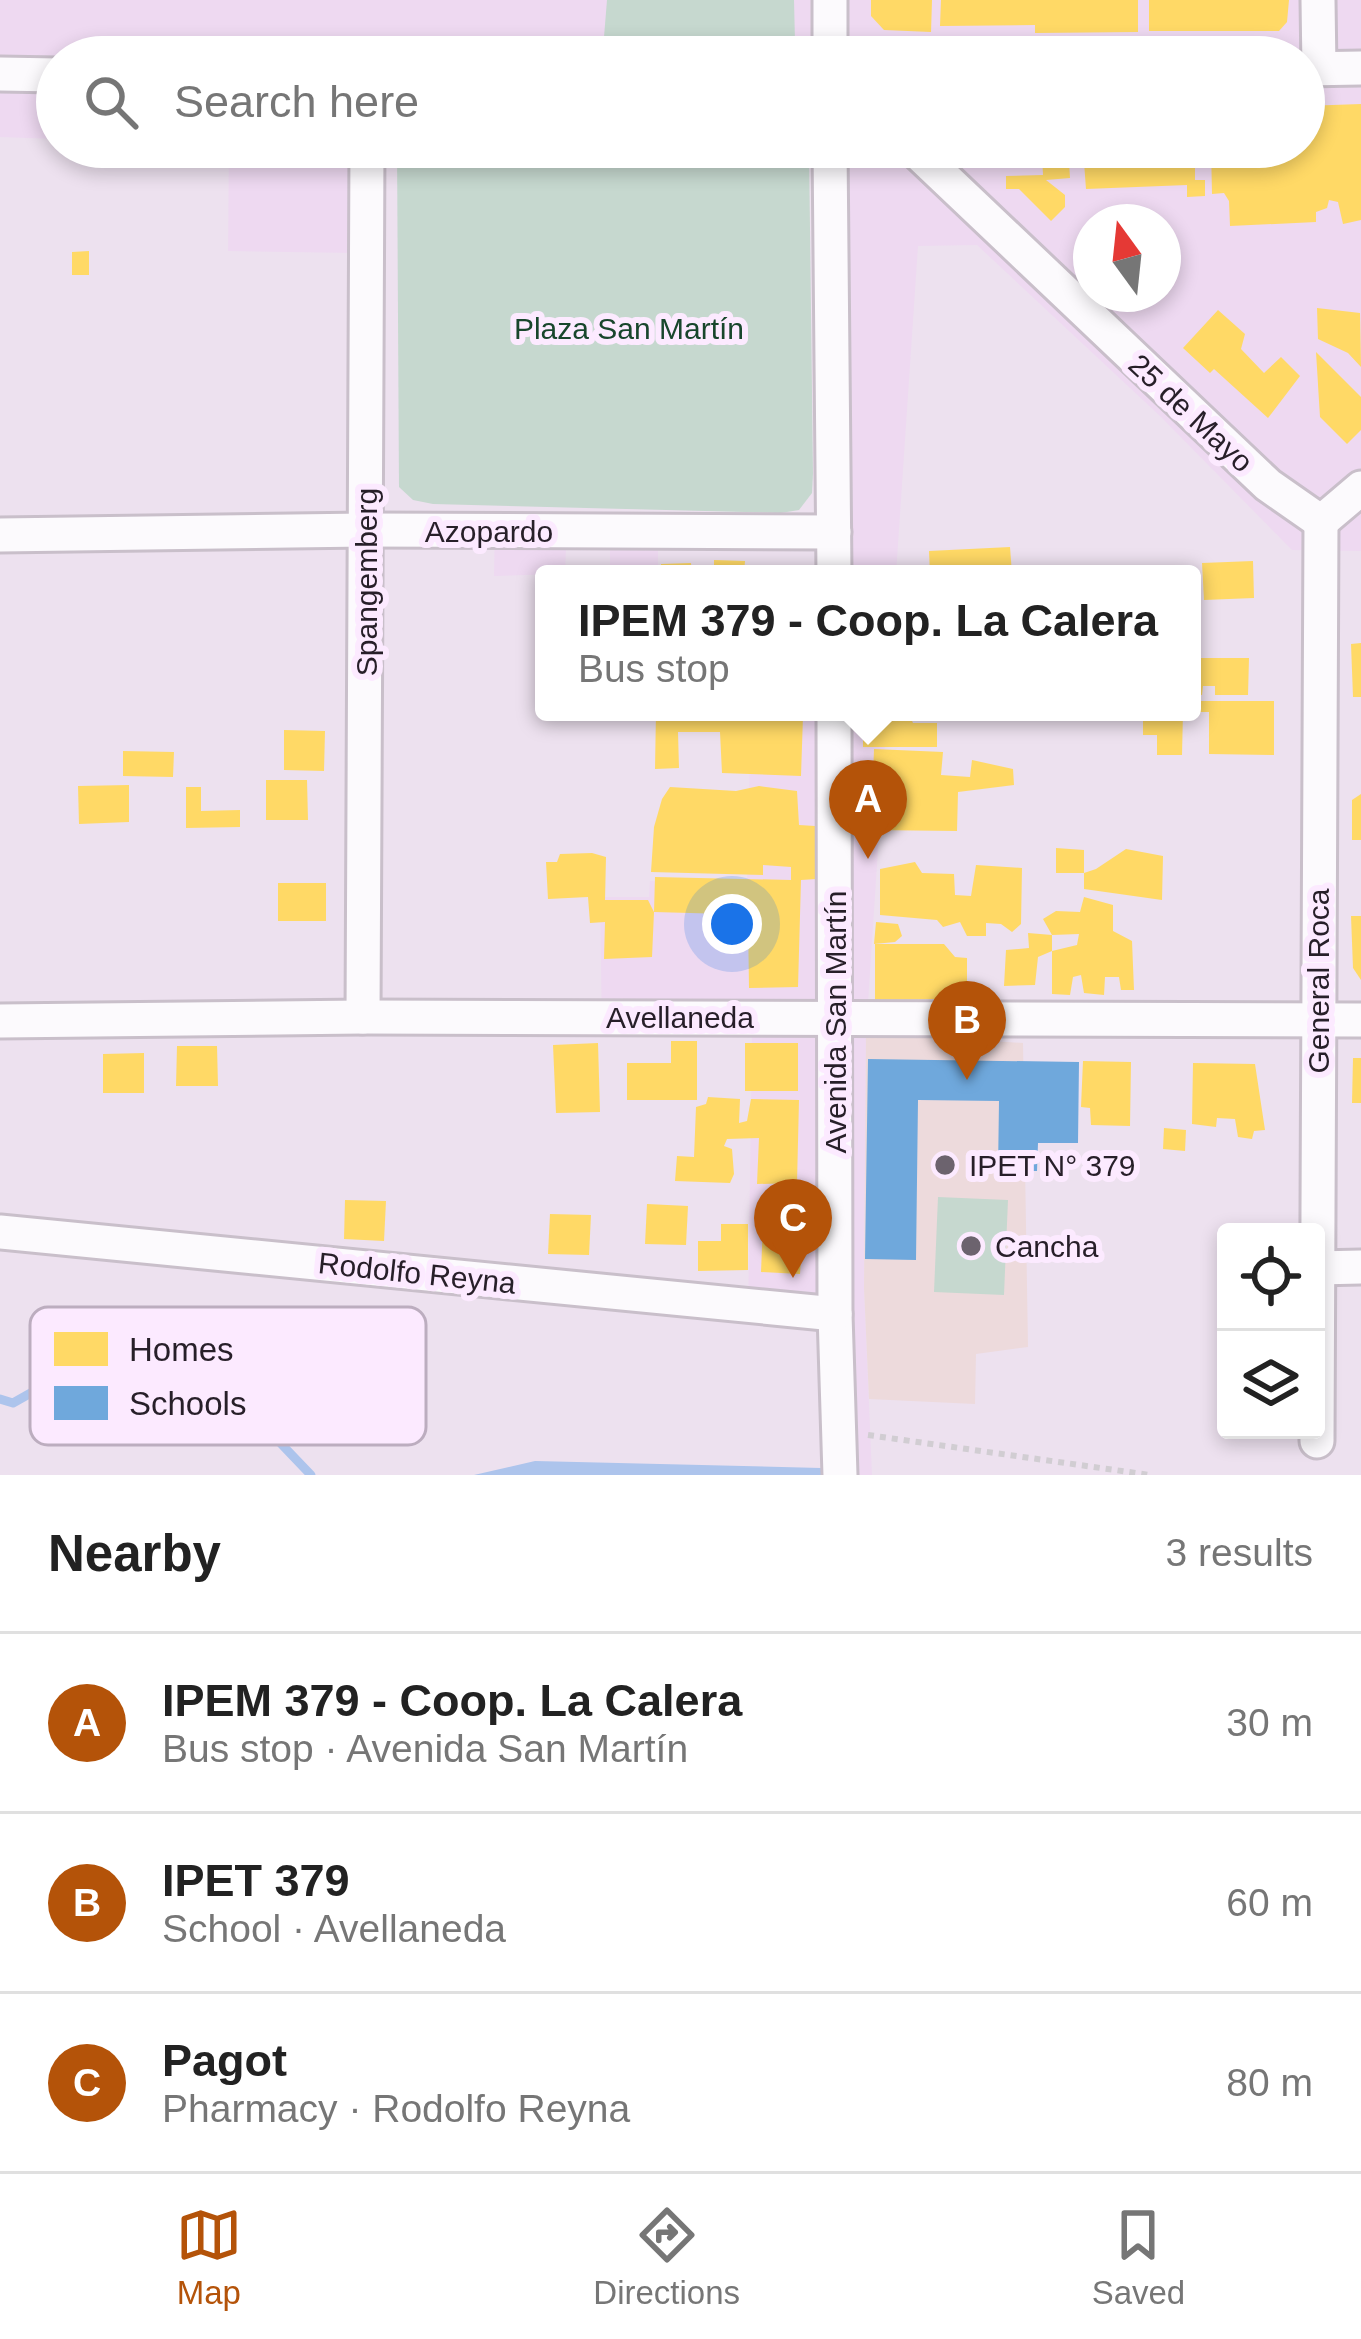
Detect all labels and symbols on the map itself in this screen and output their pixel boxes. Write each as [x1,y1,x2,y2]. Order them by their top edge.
north arrow [1073,204,1181,312]
park label: Plaza San Martín [514,312,744,345]
street label: 25 de Mayo [1122,347,1260,479]
street label: Spangemberg [350,488,383,676]
street label: Azopardo [425,515,553,548]
pin: A [829,760,907,859]
street label: General Roca [1302,888,1335,1074]
street label: Avenida San Martín [819,891,852,1153]
your location [702,894,762,954]
pin: B [928,981,1006,1080]
street label: Avellaneda [606,1001,754,1034]
place label: IPET N° 379 [969,1149,1136,1182]
marker: IPET N° 379 [932,1152,958,1178]
pin: C [754,1179,832,1278]
place label: Cancha [995,1230,1099,1263]
marker: Cancha [958,1233,984,1259]
street label: Rodolfo Reyna [317,1246,518,1300]
legend [30,1307,426,1445]
text: Homes [129,1331,234,1368]
text: Schools [129,1385,246,1422]

